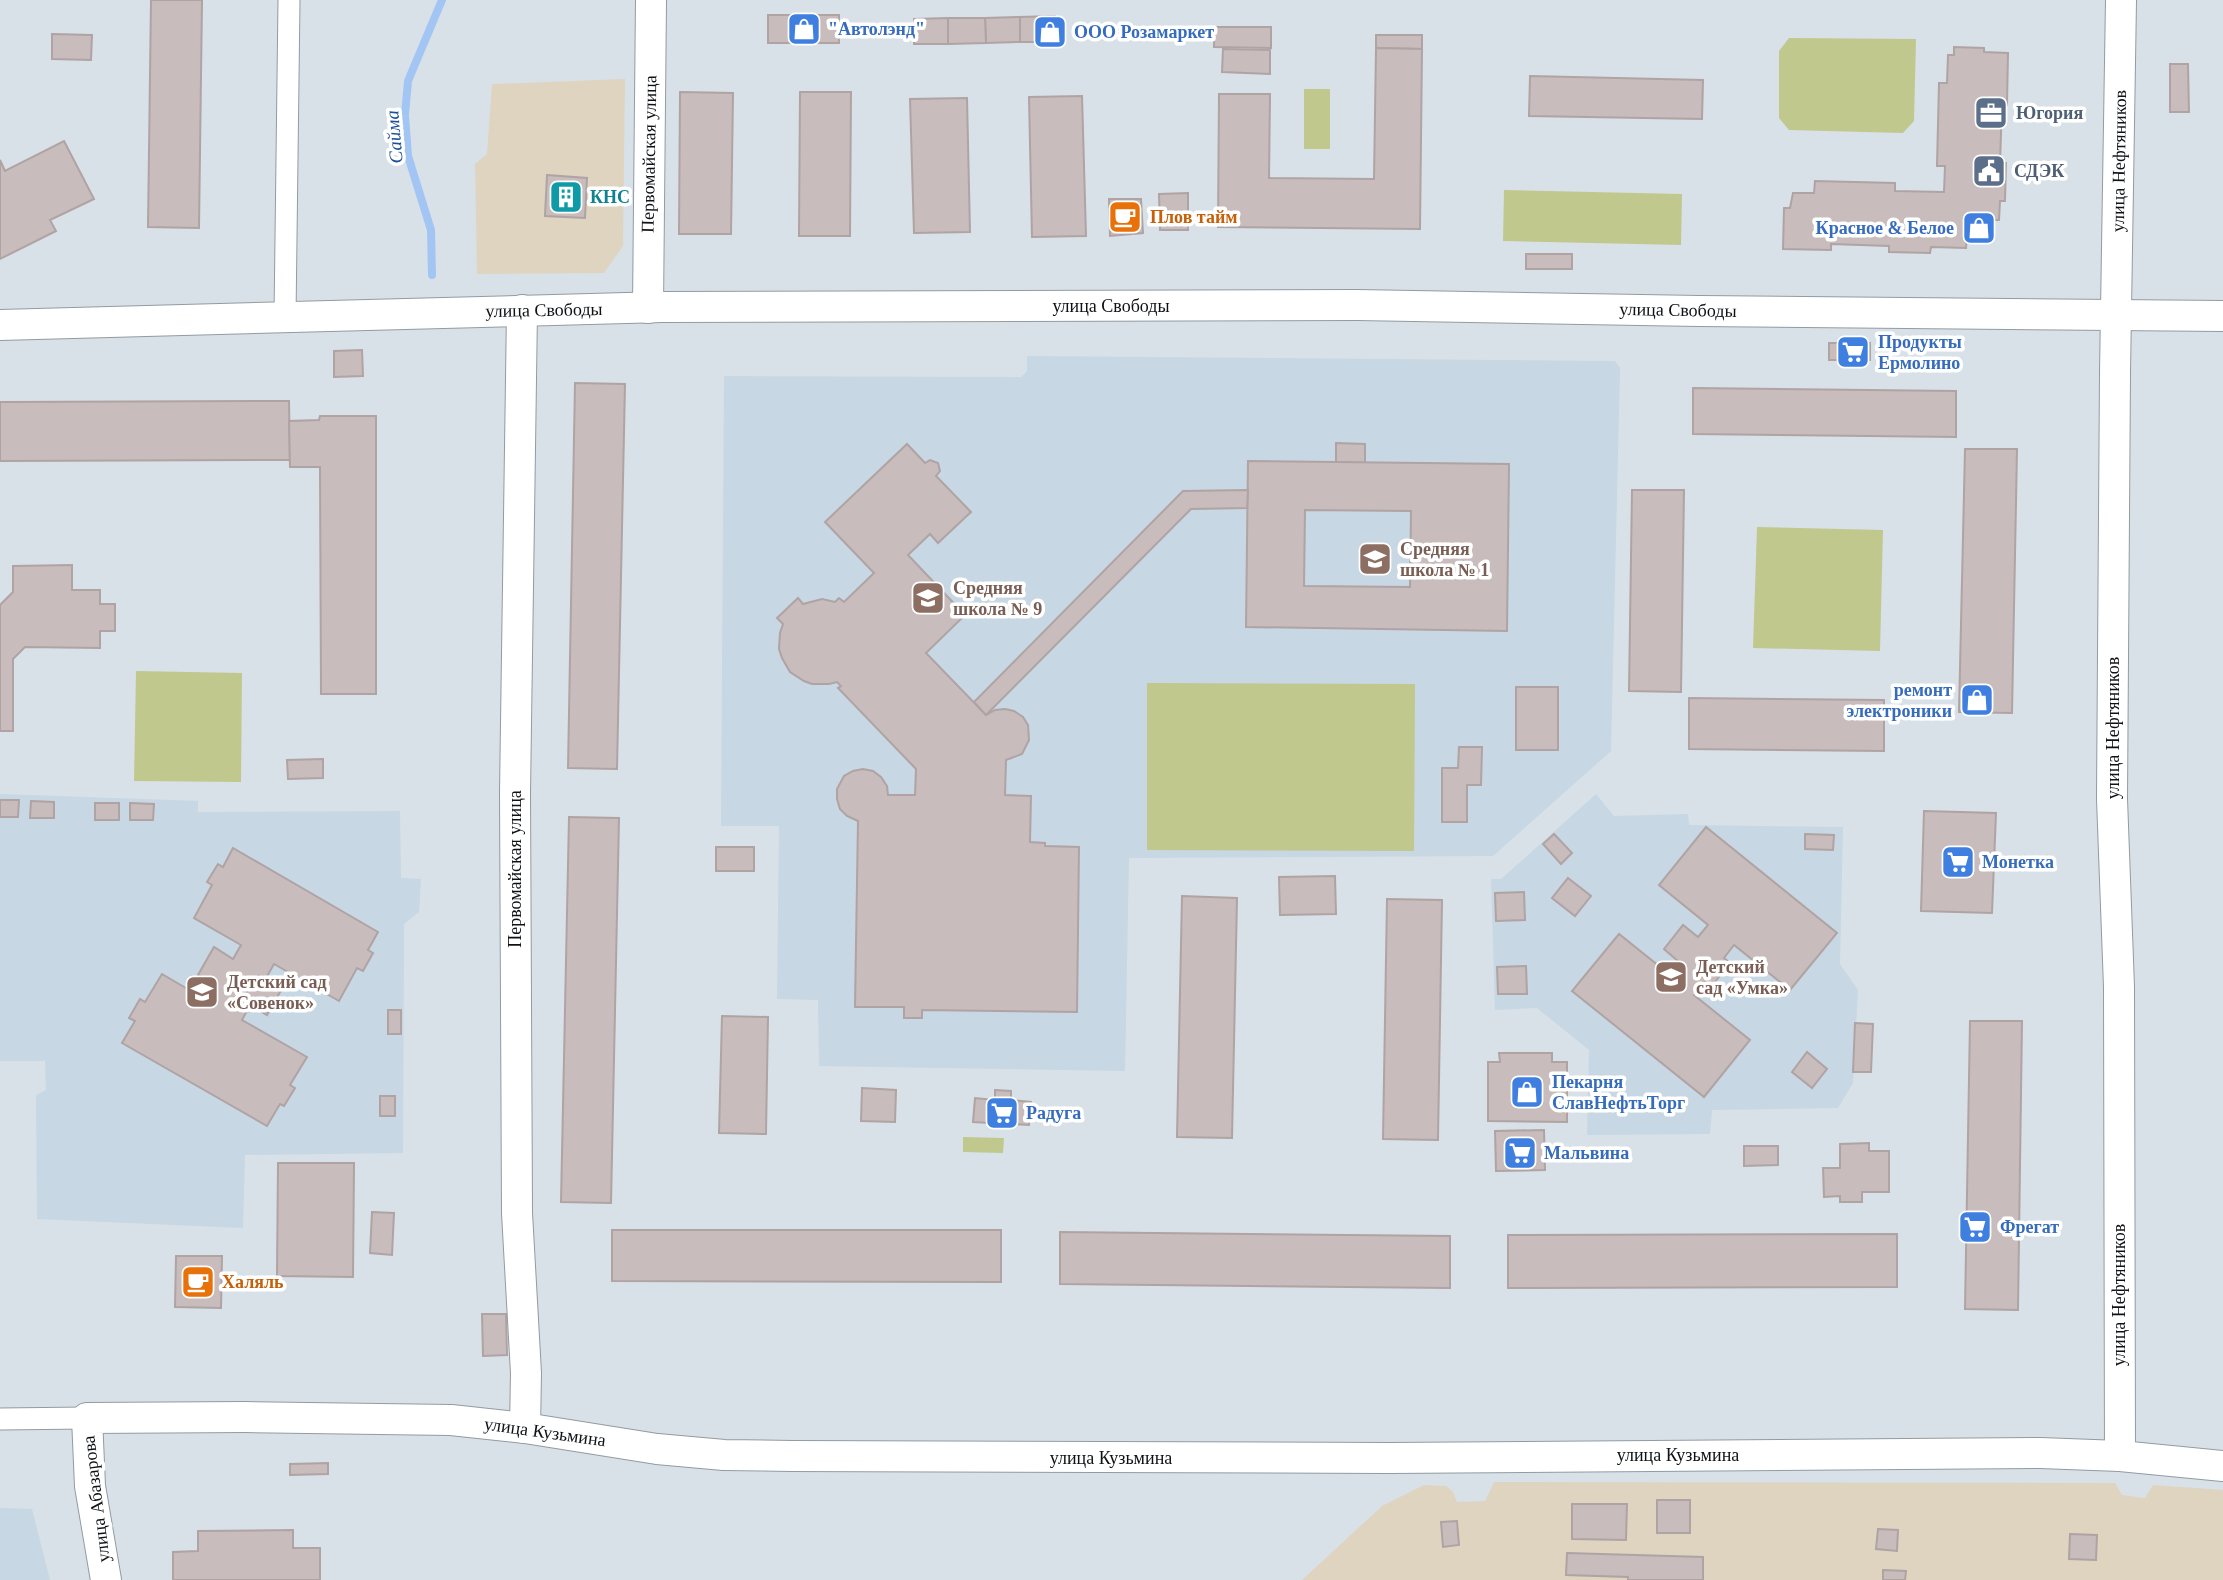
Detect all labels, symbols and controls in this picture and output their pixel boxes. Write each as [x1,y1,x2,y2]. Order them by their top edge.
shop icon: "Автолэнд" [785,10,823,48]
shop icon: ООО Розамаркет [1031,13,1069,51]
place label: "Автолэнд" [828,19,925,39]
place label: ООО Розамаркет [1074,22,1214,42]
street label: Первомайская улица [638,75,660,233]
street label: улица Нефтяников [2108,90,2130,232]
office icon: Югория [1972,94,2010,132]
place label: Югория [2016,103,2083,123]
water label: Сайма [381,109,407,165]
public building icon: СДЭК [1970,152,2008,190]
place label: СДЭК [2014,161,2064,181]
building icon: КНС [547,178,585,216]
place label: КНС [590,187,630,207]
cafe icon: Плов тайм [1106,198,1144,236]
place label: Плов тайм [1150,207,1238,227]
shop icon: Красное & Белое [1960,209,1998,247]
place label: Красное & Белое [1816,218,1954,238]
street label: улица Свободы [1052,296,1170,316]
street label: улица Свободы [485,299,603,321]
street label: улица Свободы [1619,299,1737,321]
place label: Продукты Ермолино [1878,332,1962,373]
supermarket icon: Продукты Ермолино [1834,333,1872,371]
place label: Средняя школа № 1 [1400,539,1489,580]
school or university icon: Средняя школа № 1 [1356,540,1394,578]
place label: Средняя школа № 9 [953,578,1042,619]
school or university icon: Средняя школа № 9 [909,579,947,617]
street label: улица Нефтяников [2103,657,2123,799]
place label: ремонт электроники [1847,680,1952,721]
shop icon: ремонт электроники [1958,681,1996,719]
street label: Первомайская улица [505,790,525,948]
supermarket icon: Монетка [1939,843,1977,881]
place label: Монетка [1982,852,2054,872]
place label: Детский сад «Умка» [1696,957,1788,998]
school or university icon: Детский сад «Умка» [1652,958,1690,996]
place label: Детский сад «Совенок» [227,972,327,1013]
school or university icon: Детский сад «Совенок» [183,973,221,1011]
place label: Пекарня СлавНефтьТорг [1552,1072,1685,1113]
shop icon: Пекарня СлавНефтьТорг [1508,1073,1546,1111]
supermarket icon: Радуга [983,1094,1021,1132]
place label: Радуга [1026,1103,1081,1123]
supermarket icon: Мальвина [1501,1134,1539,1172]
place label: Мальвина [1544,1143,1629,1163]
supermarket icon: Фрегат [1956,1208,1994,1246]
place label: Фрегат [2000,1217,2059,1237]
street label: улица Нефтяников [2109,1224,2129,1366]
cafe icon: Халяль [179,1263,217,1301]
place label: Халяль [222,1272,284,1292]
street label: улица Кузьмина [483,1414,607,1450]
street label: улица Абазарова [78,1434,114,1564]
street label: улица Кузьмина [1617,1445,1739,1465]
street label: улица Кузьмина [1050,1448,1172,1468]

